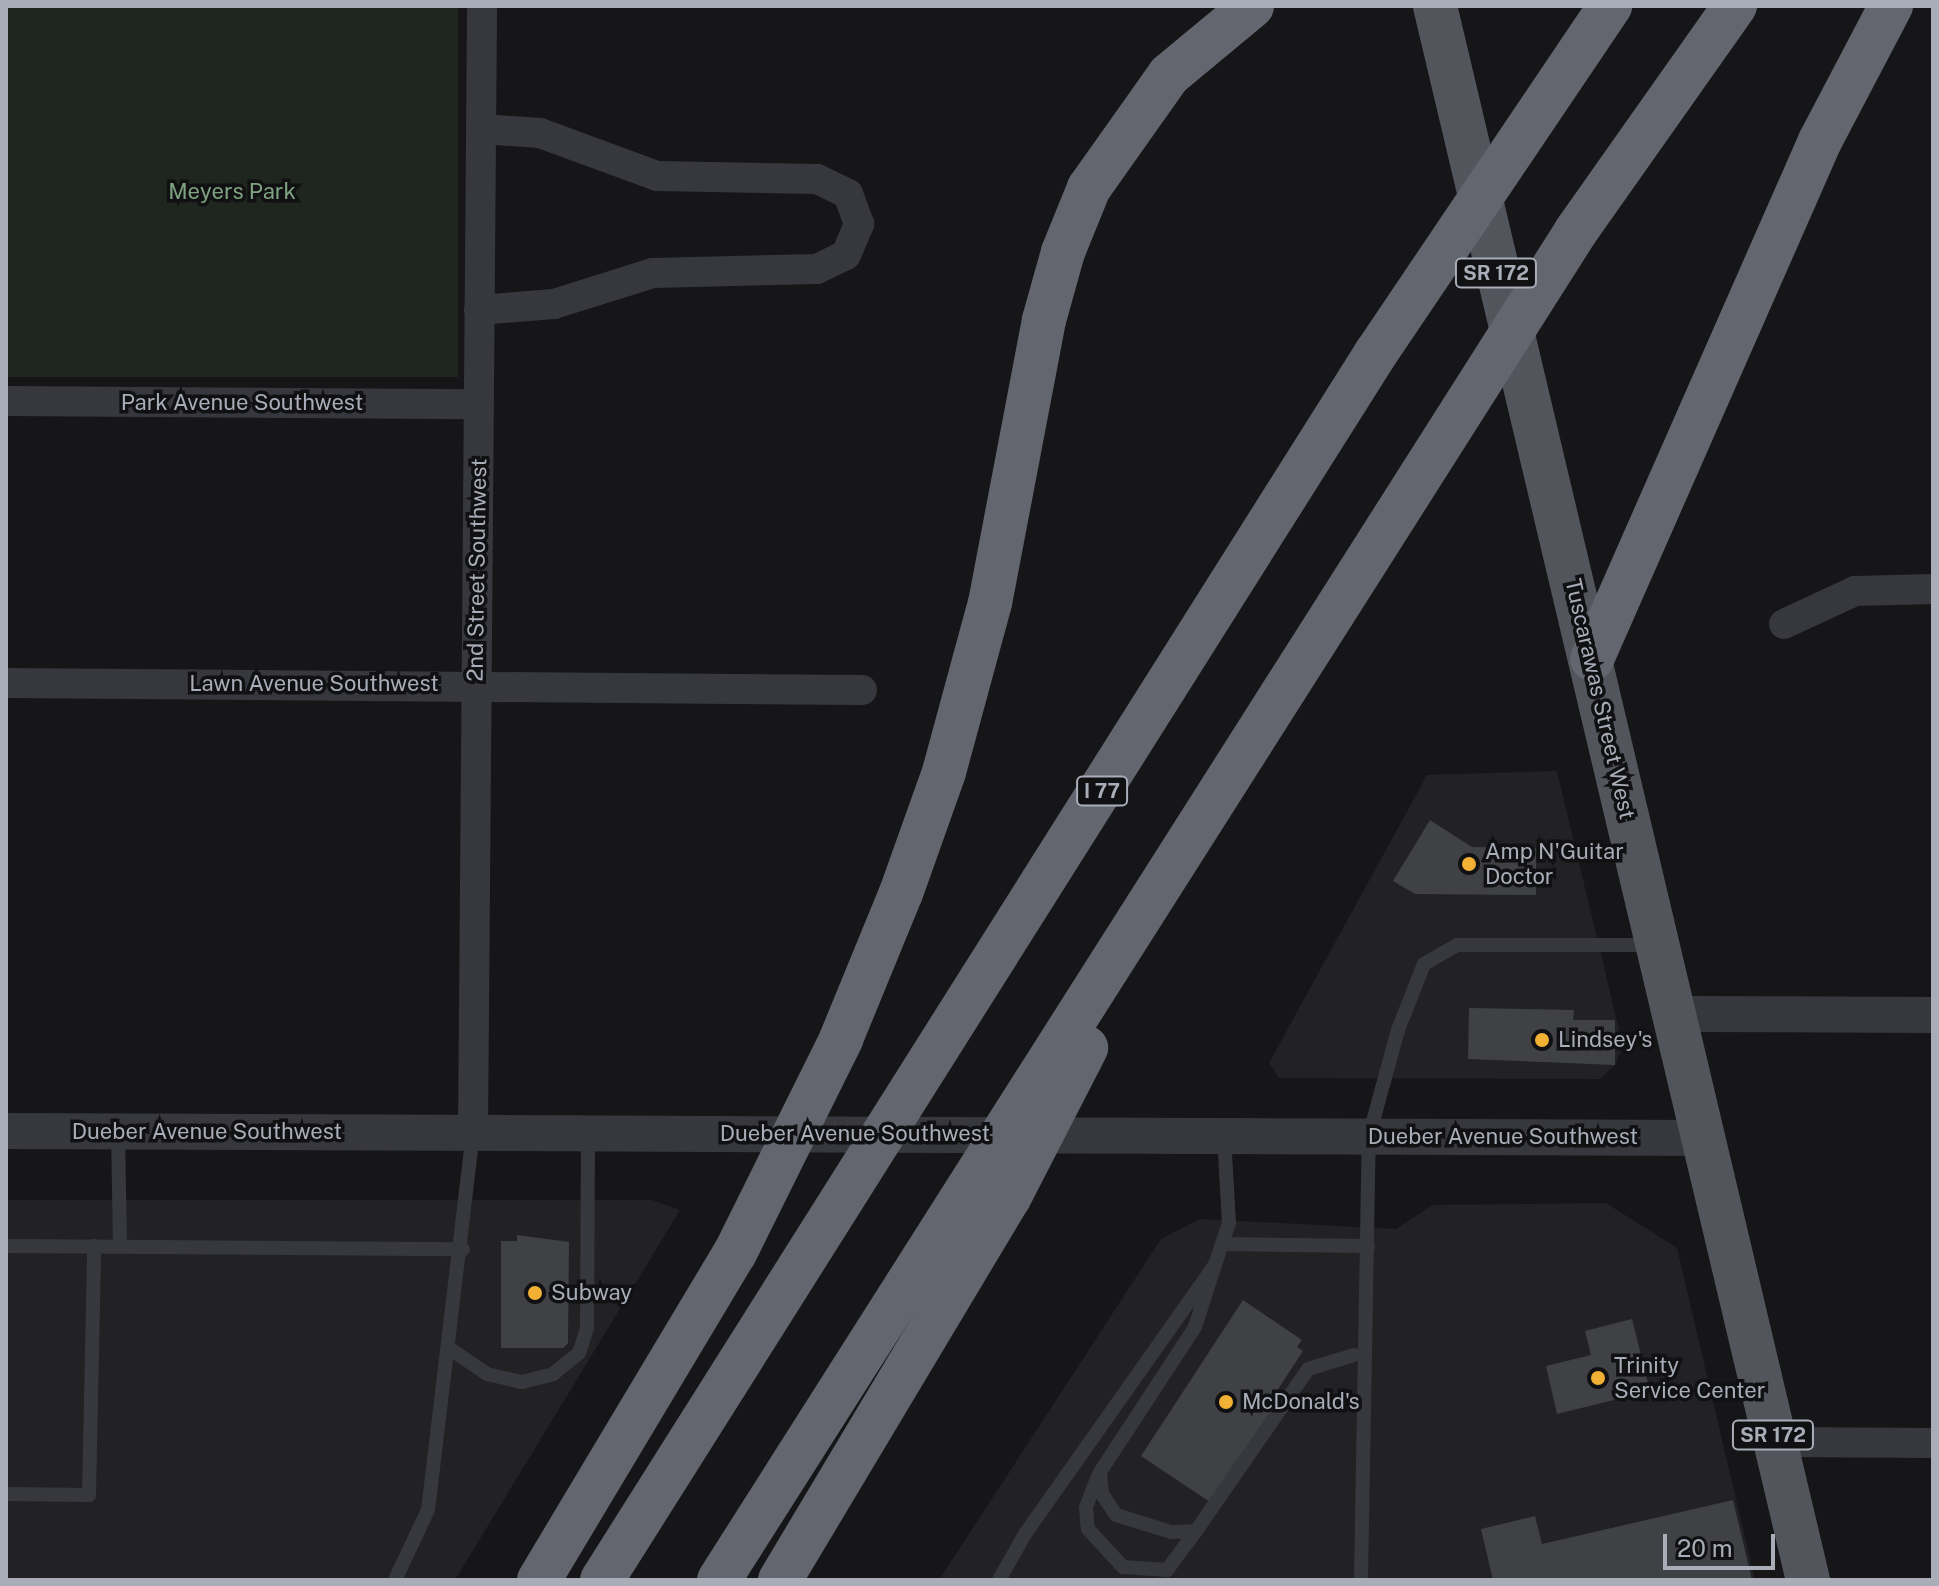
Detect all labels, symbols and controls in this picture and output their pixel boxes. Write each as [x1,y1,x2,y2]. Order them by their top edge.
park label: Meyers Park [168,179,296,205]
road number: SR 172 [1454,257,1538,289]
street label: Park Avenue Southwest [121,390,363,416]
street label: 2nd Street Southwest [462,458,492,682]
street label: Tuscarawas Street West [1559,576,1641,822]
street label: Lawn Avenue Southwest [189,671,439,697]
road number: I 77 [1076,775,1128,807]
place label: Amp N'Guitar Doctor [1485,838,1624,890]
marker: Amp N'Guitar Doctor [1460,855,1478,873]
place label: Lindsey's [1558,1027,1652,1053]
marker: Lindsey's [1533,1031,1551,1049]
street label: Dueber Avenue Southwest [72,1119,342,1145]
street label: Dueber Avenue Southwest [720,1121,990,1147]
street label: Dueber Avenue Southwest [1368,1124,1638,1150]
place label: Subway [551,1280,632,1306]
marker: Subway [526,1284,544,1302]
place label: Trinity Service Center [1614,1352,1765,1404]
marker: Trinity Service Center [1589,1369,1607,1387]
place label: McDonald's [1242,1389,1360,1415]
marker: McDonald's [1217,1393,1235,1411]
road number: SR 172 [1731,1419,1815,1451]
scale bar [1667,1518,1779,1568]
text: 20 m [1677,1534,1733,1562]

